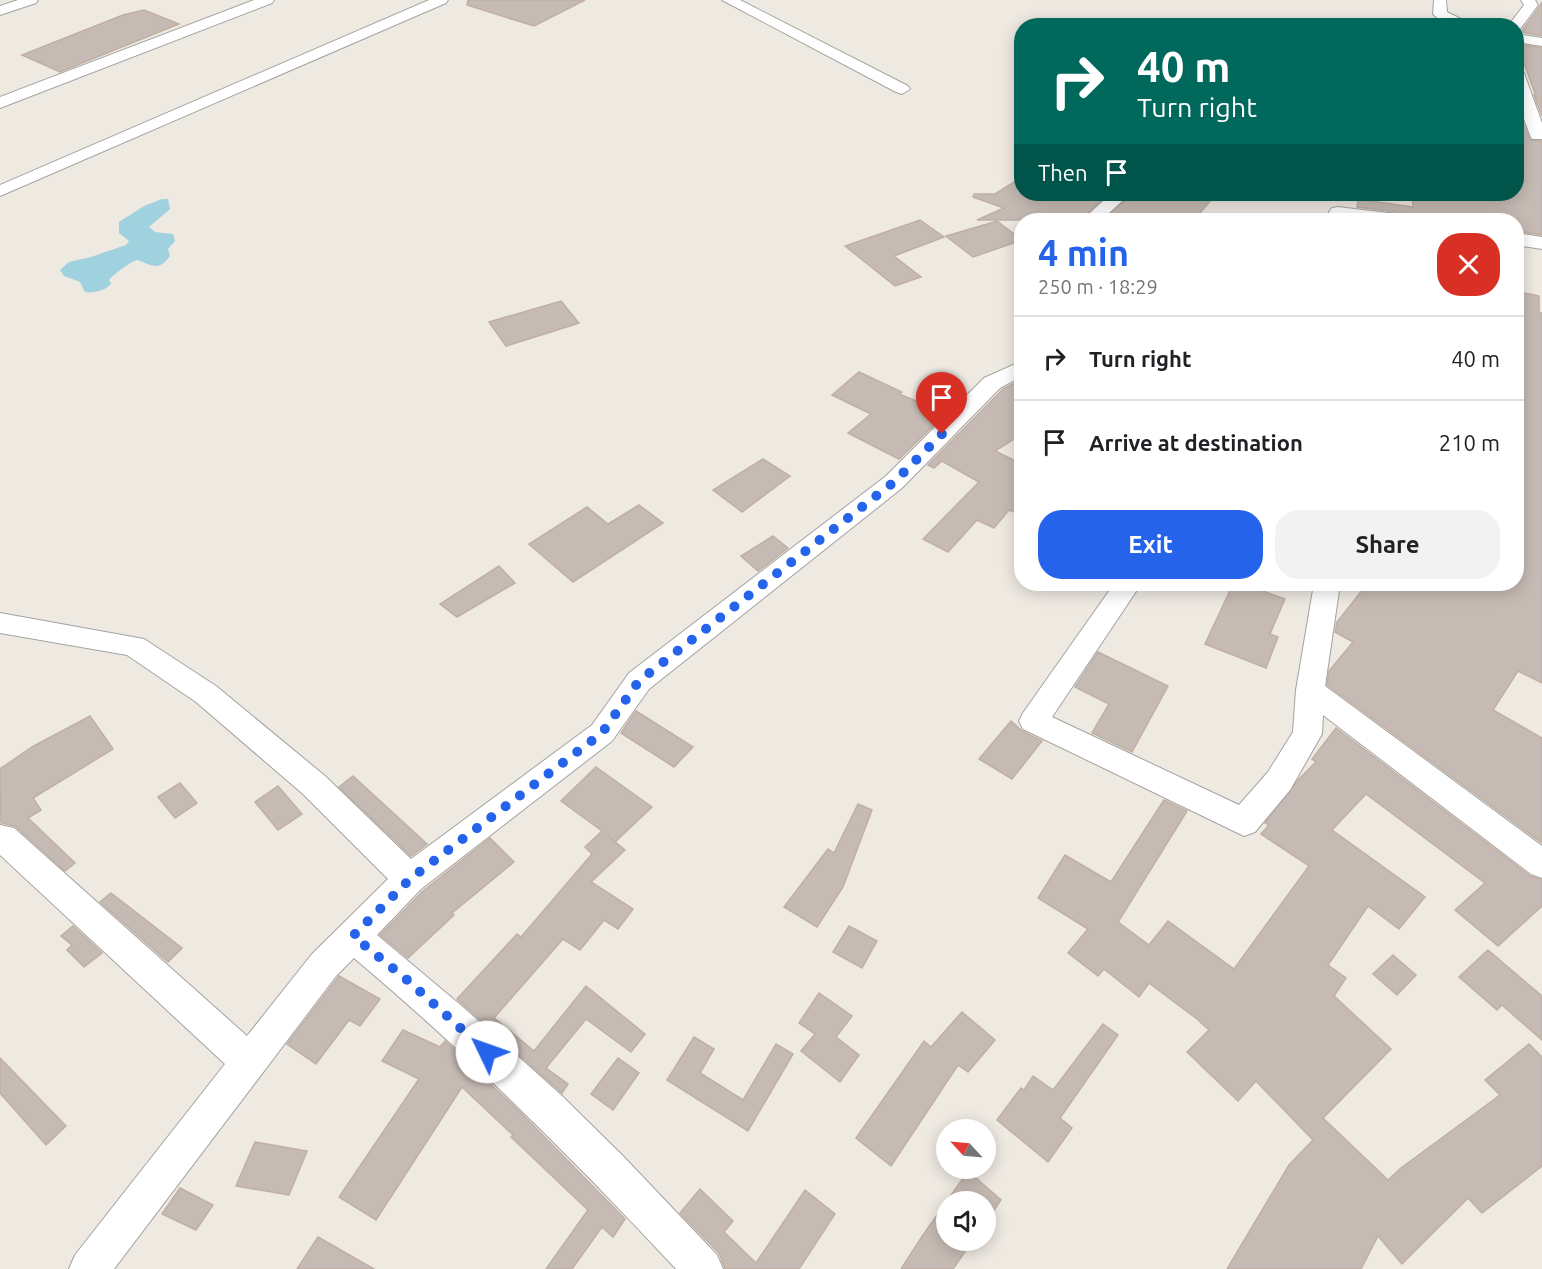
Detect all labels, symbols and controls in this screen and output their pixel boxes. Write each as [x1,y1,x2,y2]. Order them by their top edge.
icon: right [1038,42,1116,120]
text: 40 m [1137,43,1231,90]
text: Turn right [1137,92,1257,122]
icon: arrive [1100,156,1133,189]
text: Then [1038,160,1088,185]
text: 4 min [1038,232,1129,273]
button: close [1437,233,1500,296]
text: 250 m · 18:29 [1038,275,1158,298]
icon: right [1038,342,1071,375]
text: Turn right [1089,346,1191,371]
text: 40 m [1451,346,1500,371]
pin [916,372,967,434]
icon: arrive [925,381,958,414]
icon: arrive [1038,426,1071,459]
text: Arrive at destination [1089,430,1303,455]
text: 210 m [1439,430,1500,455]
button: Exit [1038,510,1263,579]
button: Share [1275,510,1500,579]
position arrow [455,1020,519,1084]
north arrow [936,1119,996,1179]
map controls [936,1119,996,1251]
button: sound [936,1191,996,1251]

